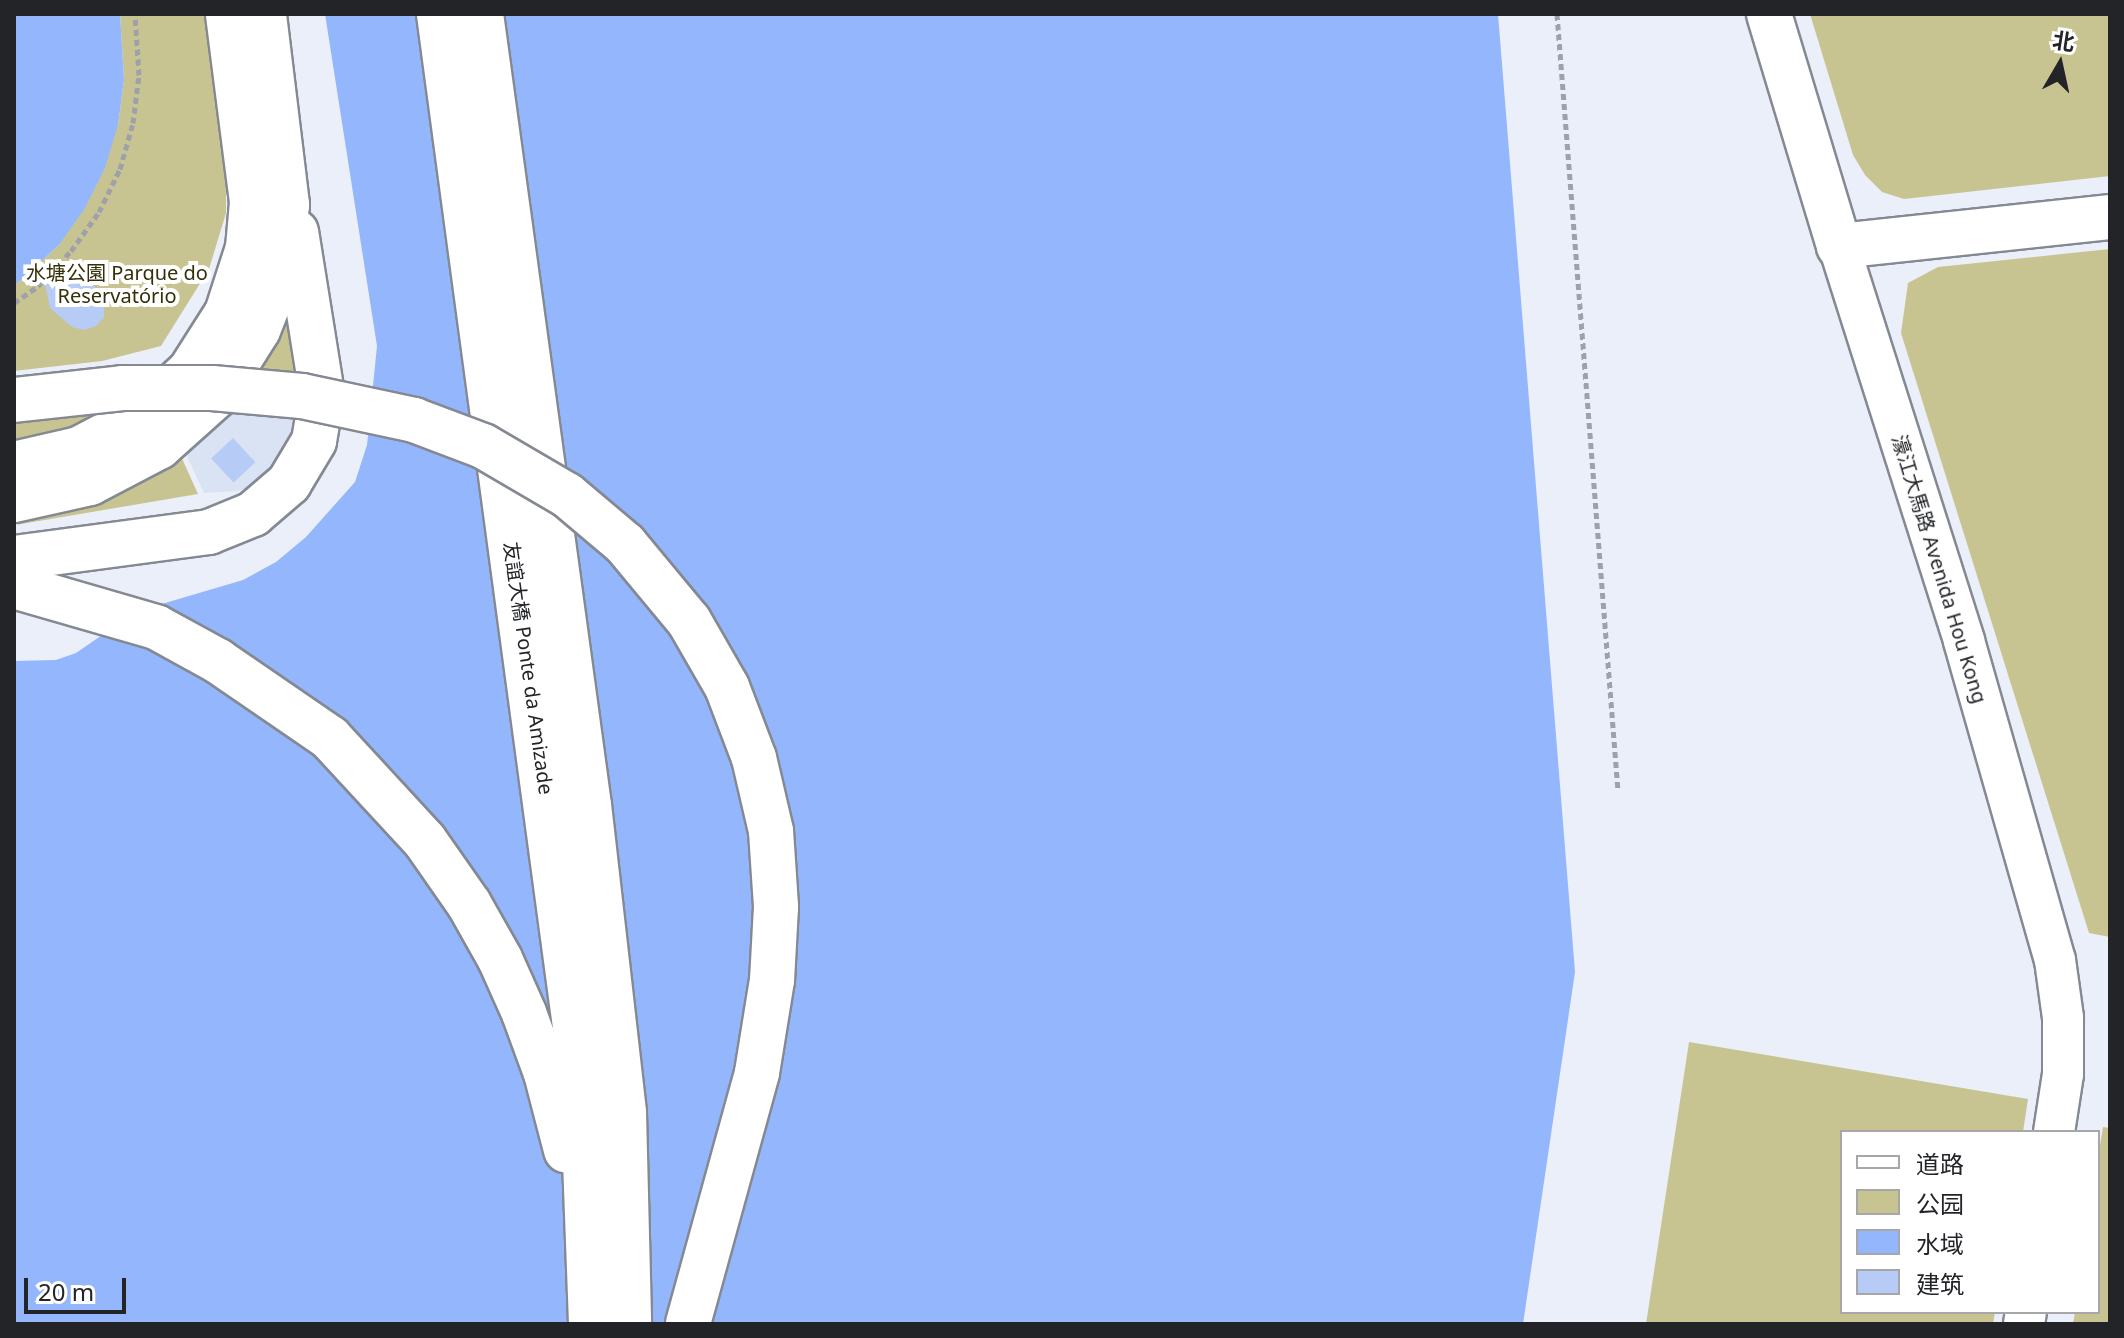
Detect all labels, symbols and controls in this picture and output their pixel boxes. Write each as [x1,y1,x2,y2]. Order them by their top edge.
north arrow [2020,24,2100,104]
text: 北 [2051,24,2077,57]
park label: 水塘公園 Parque do Reservatório [26,261,208,308]
street label: 濠江大馬路 Avenida Hou Kong [1888,432,1992,706]
street label: 友誼大橋 Ponte da Amizade [499,540,559,796]
legend [1840,1130,2100,1314]
text: 道路 [1916,1147,1964,1180]
text: 公园 [1916,1187,1964,1220]
text: 水域 [1916,1227,1964,1260]
scale bar [28,1262,130,1312]
text: 建筑 [1916,1267,1964,1300]
text: 20 m [38,1275,94,1308]

